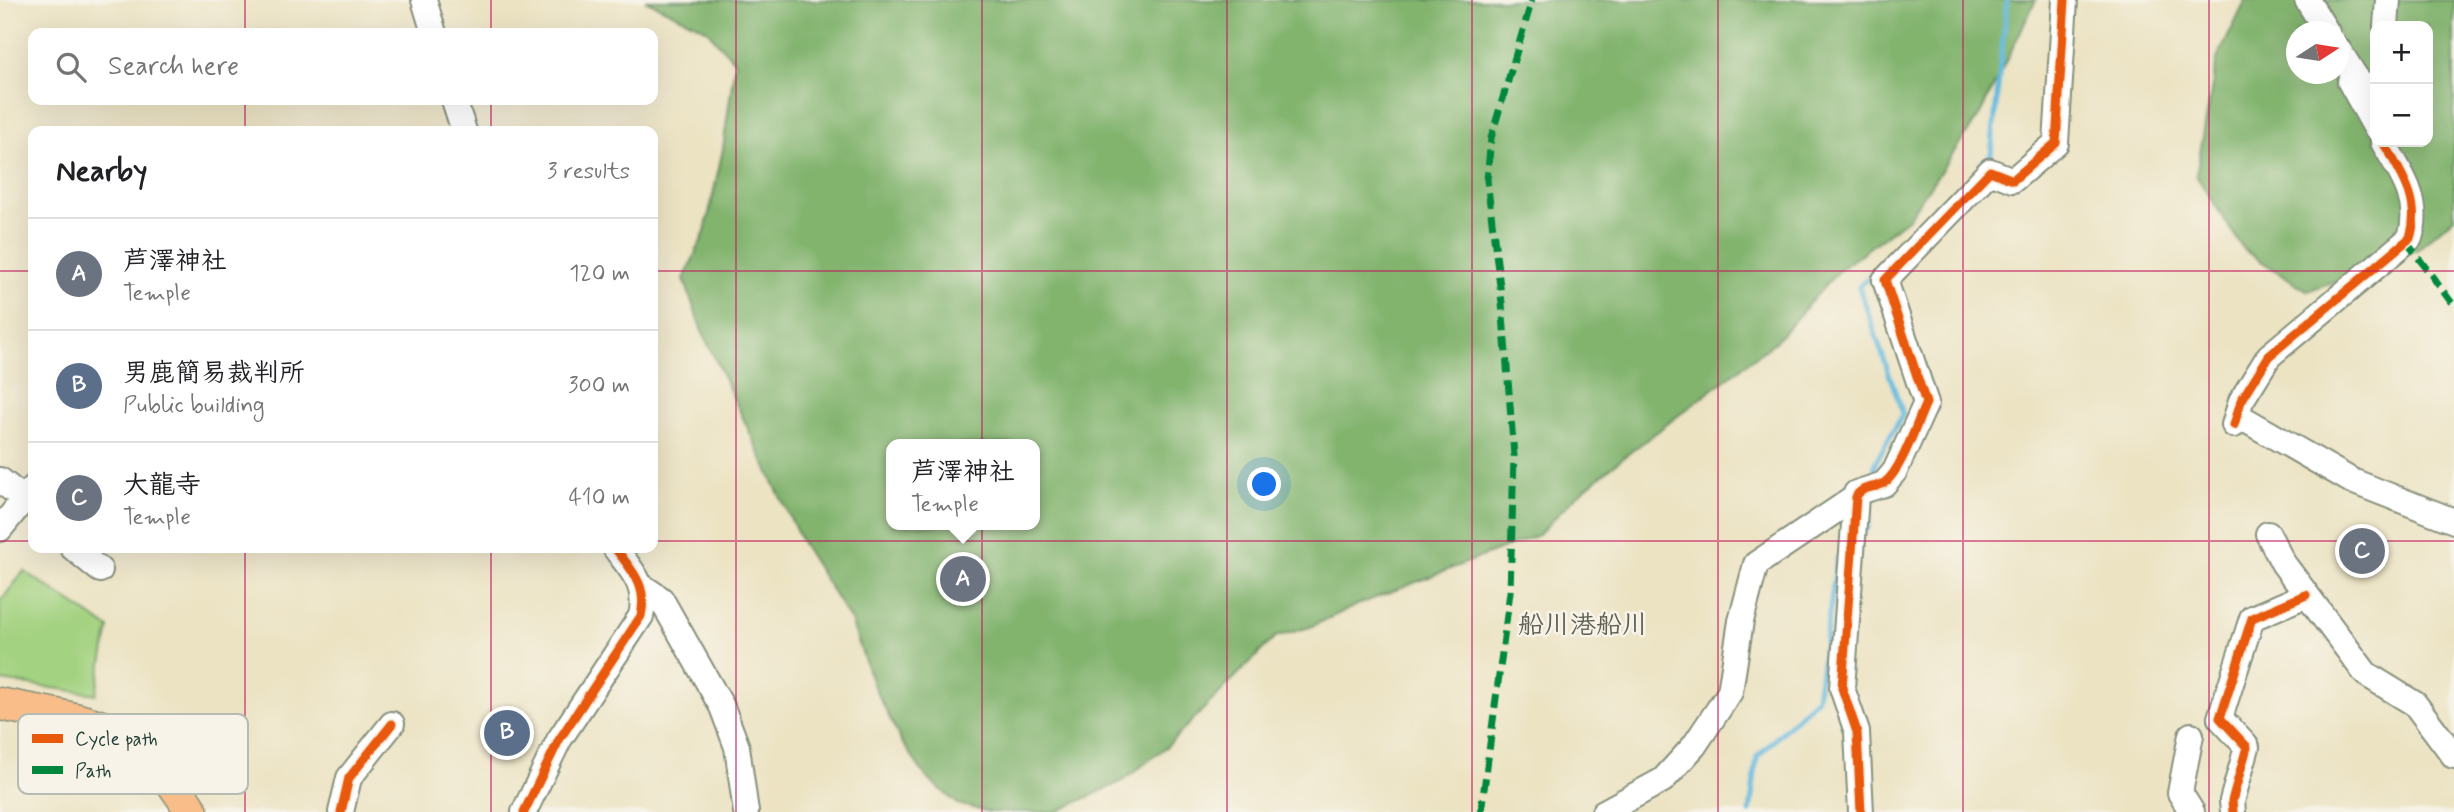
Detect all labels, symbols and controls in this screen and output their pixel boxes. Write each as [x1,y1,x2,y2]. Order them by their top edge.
north arrow [2286,21,2349,84]
map controls [2370,21,2433,147]
button: + [2370,21,2433,84]
search box [28,28,658,105]
icon: search [52,48,90,86]
text: Search here [108,50,239,84]
button: − [2370,84,2433,147]
text: Nearby [56,152,147,191]
text: 3 results [547,157,630,187]
text: 芦澤神社 [123,245,227,279]
text: A [71,259,87,289]
text: 120 m [569,259,630,289]
text: Temple [123,279,191,309]
text: 男鹿簡易裁判所 [123,357,305,391]
text: B [72,371,86,401]
text: 300 m [568,371,630,401]
text: Public building [123,391,265,421]
popup [886,439,1040,530]
text: 芦澤神社 [911,456,1015,490]
your location [1247,467,1281,501]
text: 大龍寺 [123,469,201,503]
text: C [71,483,87,513]
text: 410 m [568,483,630,513]
text: Temple [911,490,979,520]
text: Temple [123,503,191,533]
pin: C [2339,525,2385,577]
pin: A [940,553,986,605]
district label: 船川港船川 [1518,609,1648,643]
pin: B [484,707,530,759]
legend [18,714,248,794]
text: Cycle path [75,727,158,752]
text: Path [75,759,112,784]

